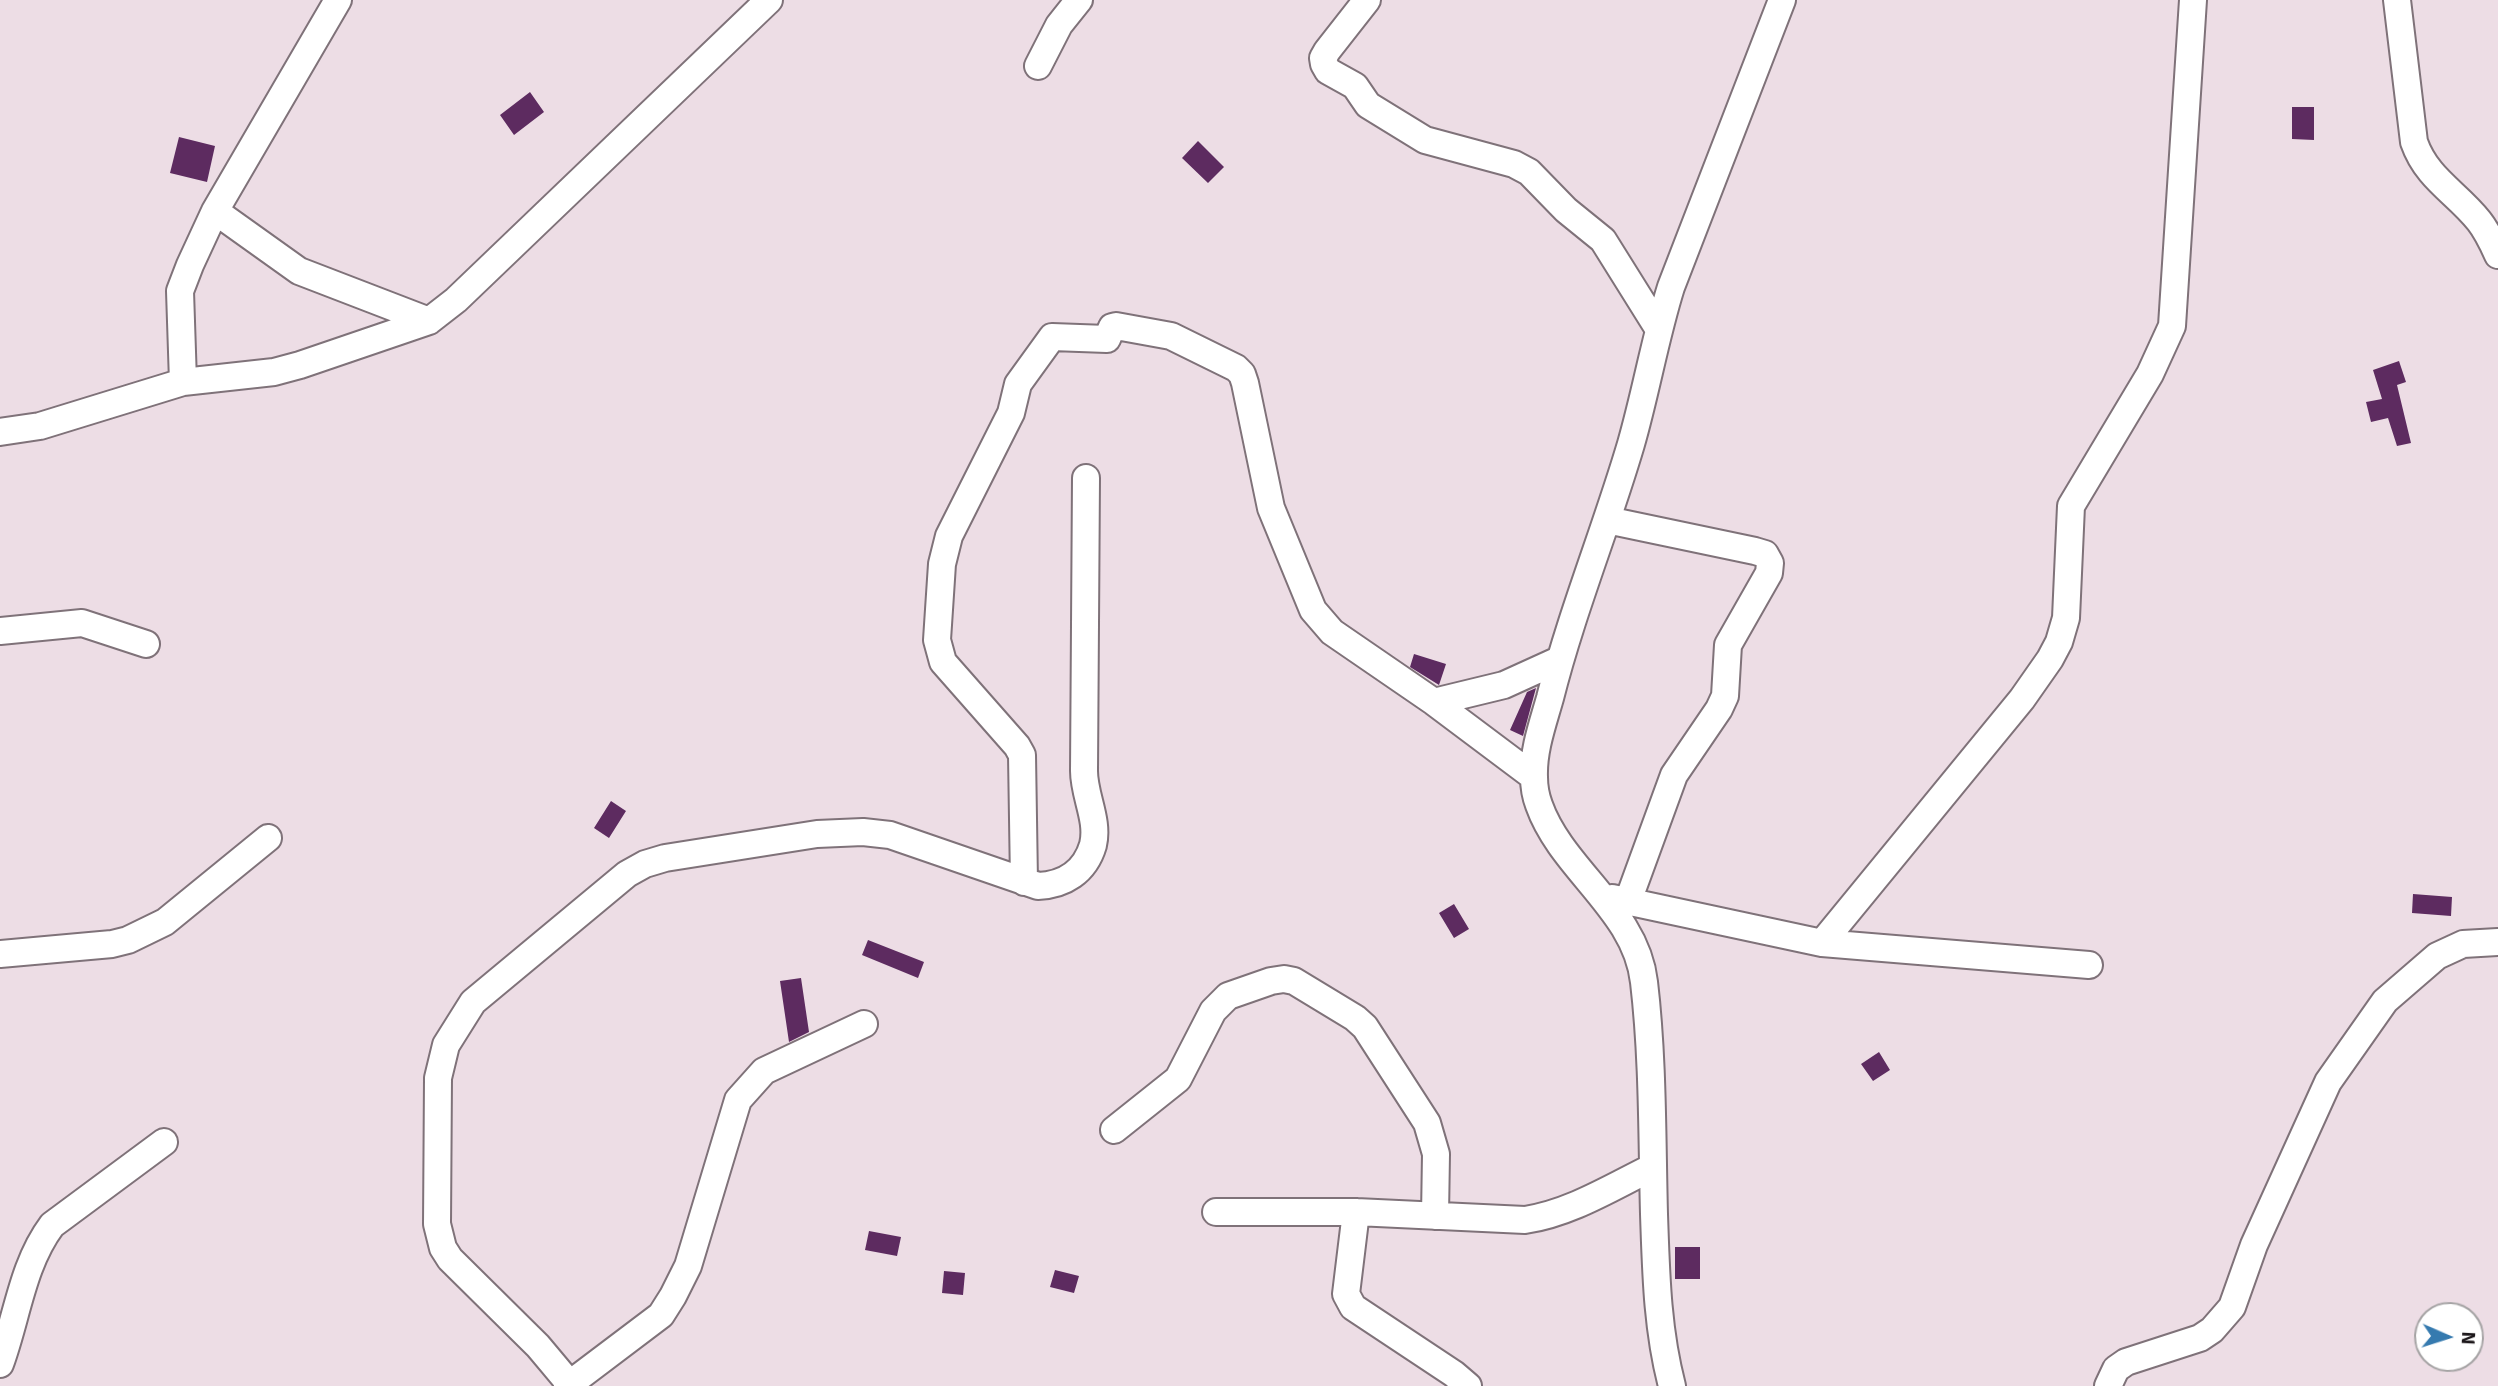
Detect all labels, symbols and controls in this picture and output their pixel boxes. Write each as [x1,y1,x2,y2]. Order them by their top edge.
north arrow [2414,1302,2484,1372]
text: N [2456,1331,2480,1345]

